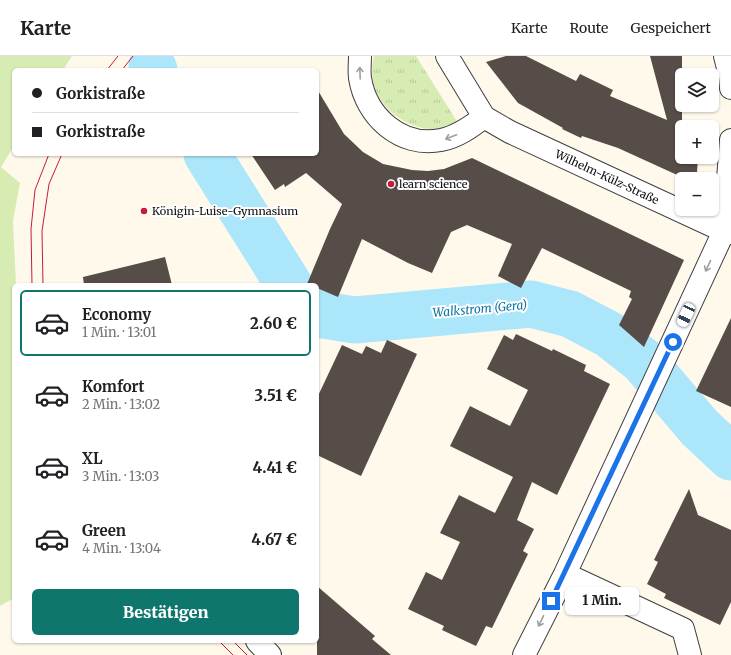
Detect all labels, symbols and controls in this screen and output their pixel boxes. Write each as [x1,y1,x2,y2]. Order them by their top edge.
text: Karte [20,16,71,40]
text: Karte [511,19,547,37]
text: Route [569,19,608,37]
text: Gespeichert [630,19,711,37]
one-way arrow [356,66,364,79]
map controls [675,68,719,216]
button: layers [675,68,719,112]
text: Gorkistraße [56,84,145,103]
button: + [675,120,719,164]
text: Gorkistraße [56,122,145,141]
one-way arrow [445,133,457,141]
street label: Wilhelm-Külz-Straße [552,146,661,207]
button: − [675,172,719,216]
place label: learn science [399,177,468,191]
marker: learn science [386,179,396,189]
place label: Königin-Luise-Gymnasium [152,204,298,218]
marker: Königin-Luise-Gymnasium [139,206,149,216]
one-way arrow [704,260,711,272]
water label: Walkstrom (Gera) [432,297,528,320]
car [675,302,697,328]
icon: car [34,305,70,341]
text: Economy [82,305,151,324]
text: 2.60 € [250,314,297,333]
text: 1 Min. · 13:01 [82,324,157,341]
route start [664,333,682,351]
icon: car [34,377,70,413]
text: Komfort [82,377,145,396]
text: 3.51 € [255,386,297,405]
text: 2 Min. · 13:02 [82,396,160,413]
icon: car [34,449,70,485]
text: XL [82,449,103,468]
text: 4.41 € [253,458,297,477]
text: 3 Min. · 13:03 [82,468,160,485]
icon: car [34,521,70,557]
text: Green [82,521,126,540]
text: 4.67 € [251,530,297,549]
text: 4 Min. · 13:04 [82,540,161,557]
callout: 1 Min. [565,587,639,615]
button: Bestätigen [32,589,299,635]
route end [542,592,560,610]
text: 1 Min. [582,592,622,609]
one-way arrow [537,615,544,627]

